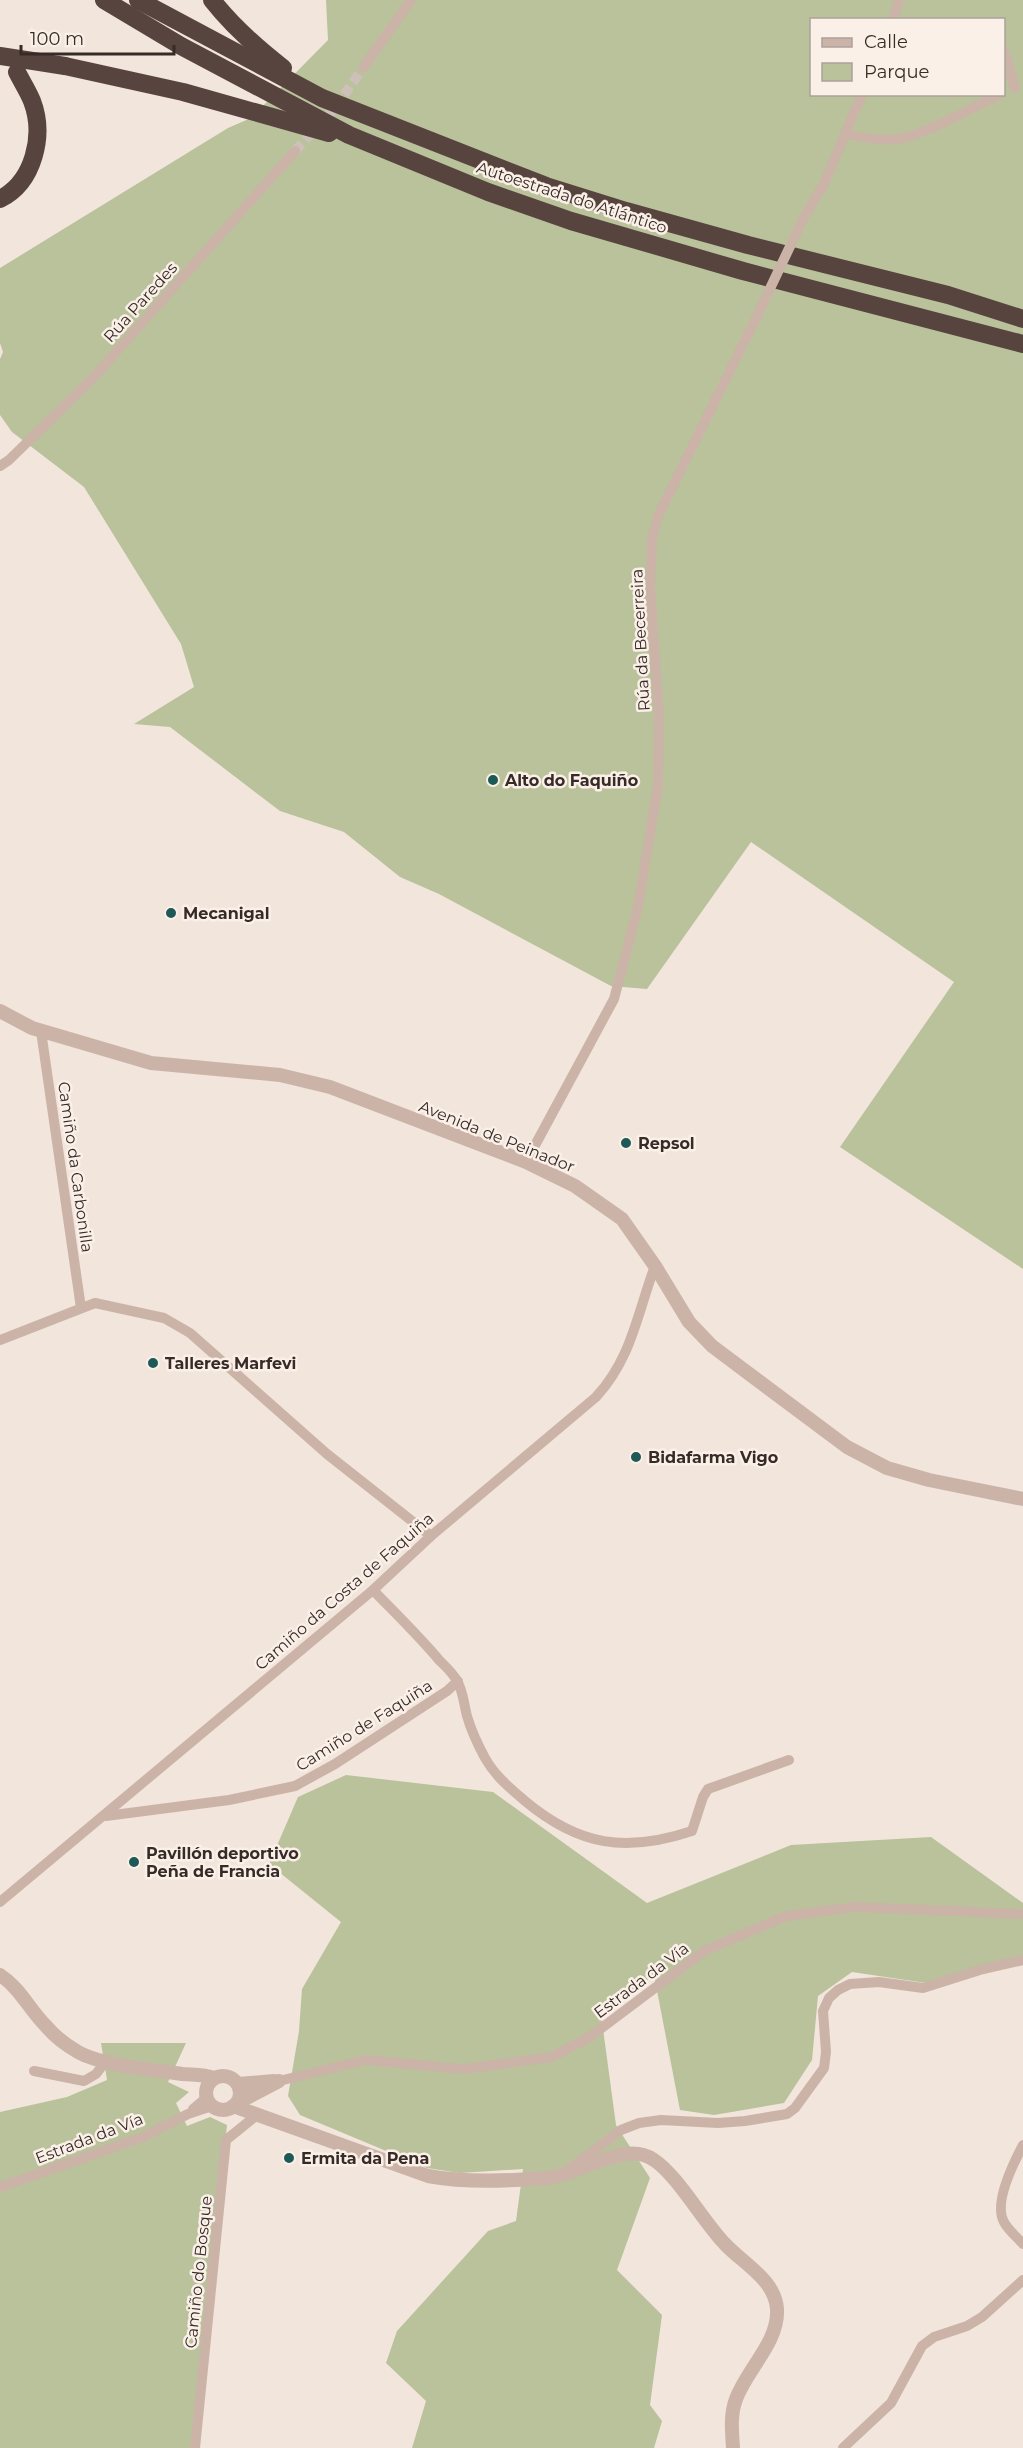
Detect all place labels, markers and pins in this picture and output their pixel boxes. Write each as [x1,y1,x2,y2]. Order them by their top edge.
place label: Alto do Faquiño [504,771,638,790]
marker: Alto do Faquiño [486,773,500,787]
place label: Mecanigal [183,904,269,923]
marker: Mecanigal [164,906,178,920]
place label: Repsol [638,1134,695,1153]
marker: Repsol [619,1136,633,1150]
place label: Talleres Marfevi [165,1354,296,1373]
marker: Talleres Marfevi [146,1356,160,1370]
place label: Bidafarma Vigo [648,1448,778,1467]
marker: Bidafarma Vigo [629,1450,643,1464]
place label: Pavillón deportivo Peña de Francia [146,1844,299,1881]
marker: Pavillón deportivo Peña de Francia [127,1855,141,1869]
place label: Ermita da Pena [301,2149,429,2168]
marker: Ermita da Pena [282,2151,296,2165]

